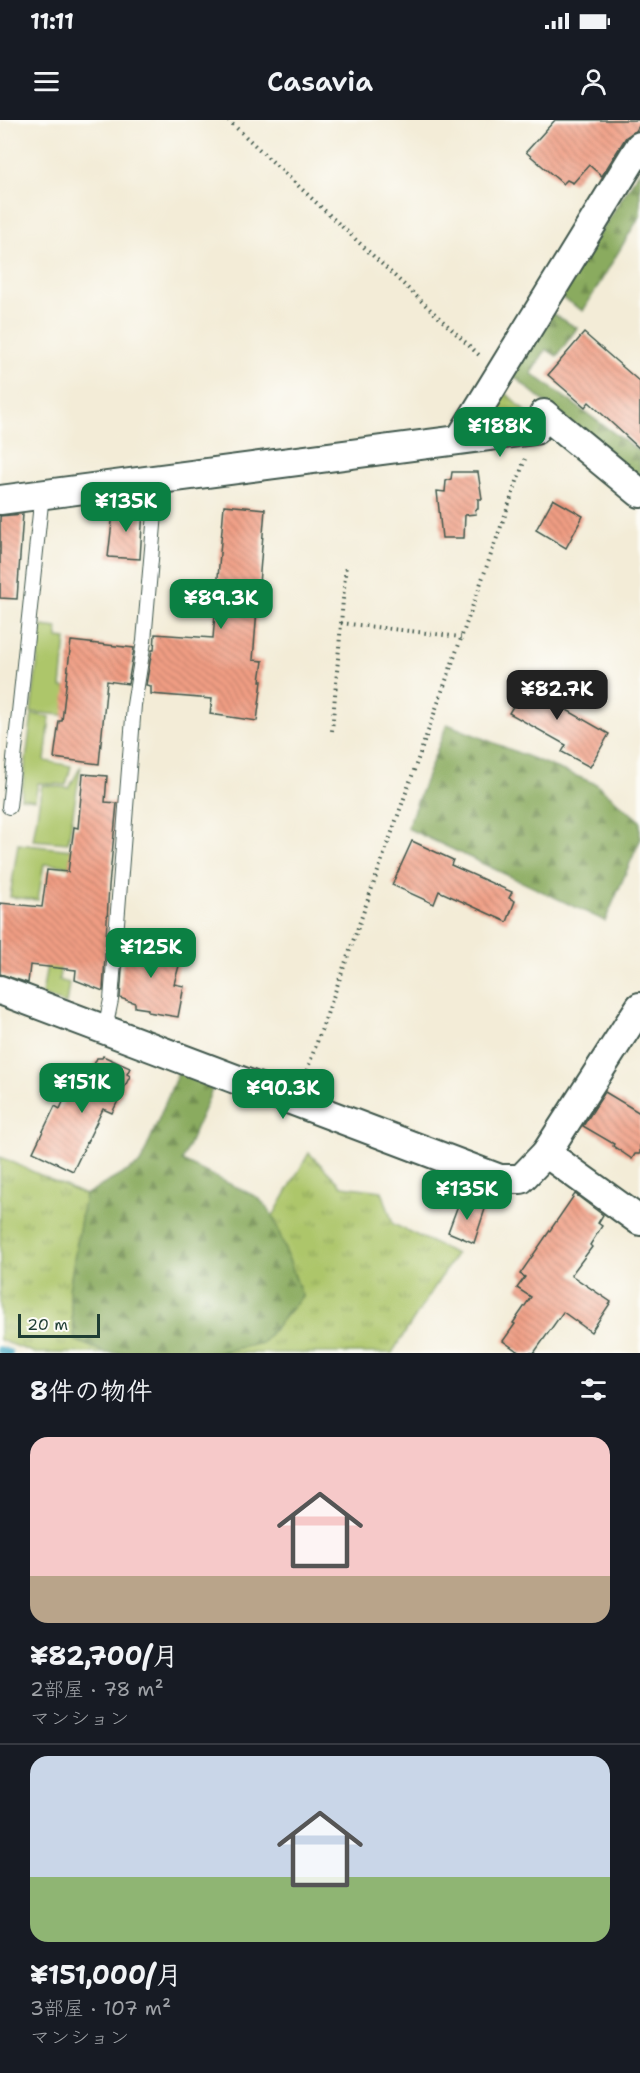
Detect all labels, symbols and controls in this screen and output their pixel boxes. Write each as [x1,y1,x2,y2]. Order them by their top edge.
text: 11:11 [30,7,74,36]
text: Casavia [267,63,373,100]
icon: menu [30,65,63,98]
icon: person [577,65,610,98]
pin: ¥188K [458,407,542,458]
text: ¥188K [468,413,532,439]
pin: ¥135K [84,482,168,533]
text: ¥135K [95,488,157,514]
pin: ¥89.3K [172,579,270,630]
text: ¥89.3K [184,585,258,611]
pin: ¥82.7K [508,670,606,721]
text: ¥82.7K [521,676,593,702]
pin: ¥125K [109,928,193,979]
text: ¥125K [120,934,182,960]
pin: ¥151K [40,1063,124,1114]
text: ¥151K [53,1069,111,1095]
pin: ¥90.3K [234,1069,332,1120]
text: ¥90.3K [246,1075,320,1101]
pin: ¥135K [425,1170,509,1221]
text: ¥135K [436,1176,498,1202]
scale bar [18,1311,100,1338]
text: 20 m [27,1314,68,1335]
text: 8件の物件 [30,1373,152,1408]
icon: filters [577,1373,610,1406]
icon: home [266,1476,374,1584]
text: ¥82,700/月 [30,1638,179,1673]
text: 2部屋 · 78 m² [30,1676,164,1702]
text: マンション [30,1705,129,1731]
icon: home [266,1795,374,1903]
text: ¥151,000/月 [30,1957,182,1992]
text: 3部屋 · 107 m² [30,1995,171,2021]
text: マンション [30,2024,129,2050]

